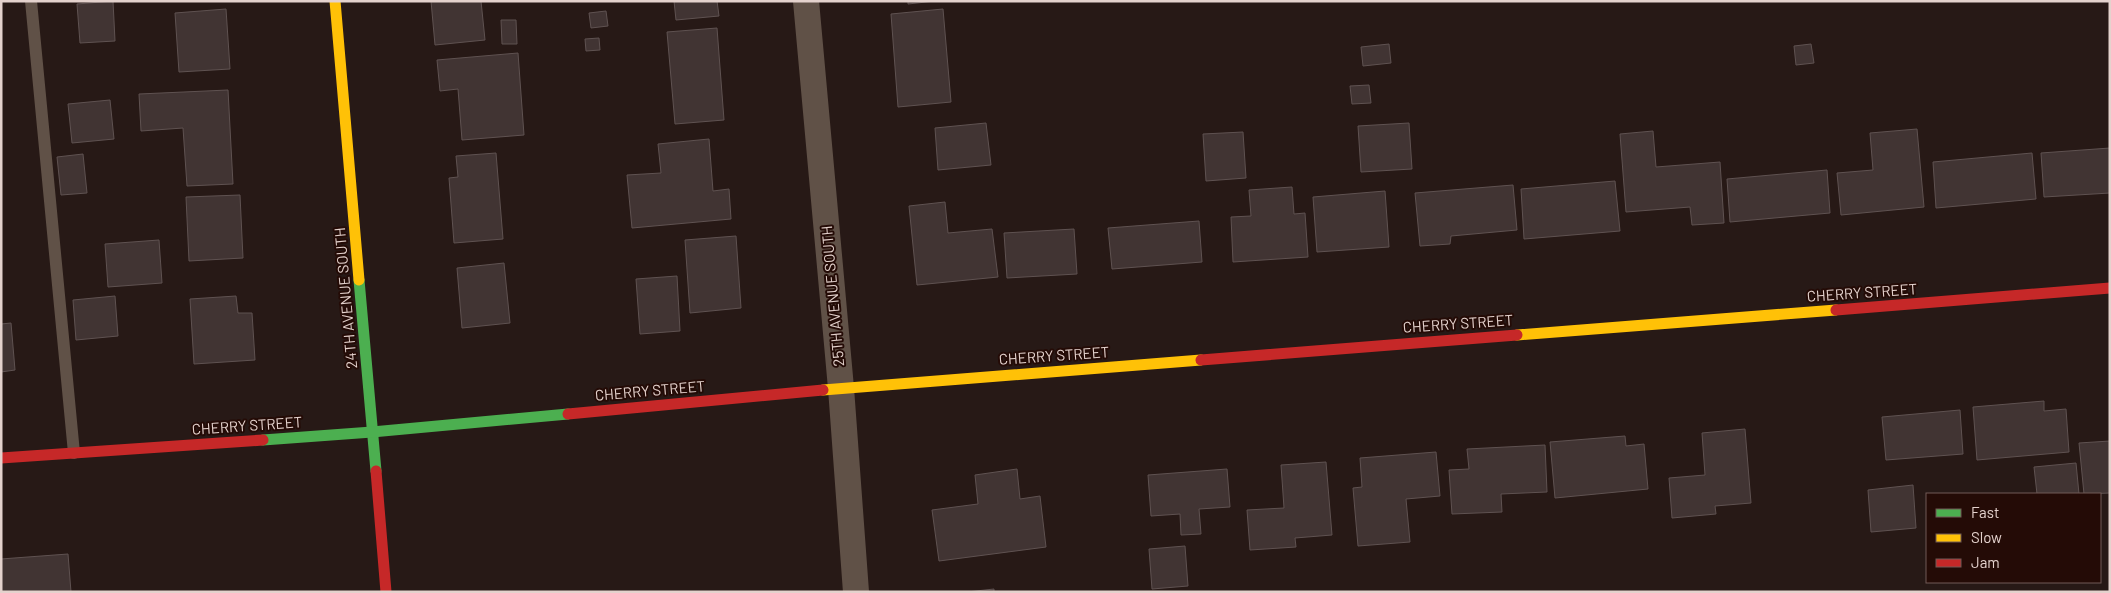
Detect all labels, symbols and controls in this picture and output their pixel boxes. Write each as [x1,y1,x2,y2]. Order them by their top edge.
street label: 25TH AVENUE SOUTH [817,225,847,367]
street label: 24TH AVENUE SOUTH [330,227,360,370]
street label: CHERRY STREET [1806,279,1918,305]
street label: CHERRY STREET [1402,310,1514,336]
street label: CHERRY STREET [998,342,1110,368]
street label: CHERRY STREET [594,376,706,404]
street label: CHERRY STREET [191,412,303,438]
legend [1926,493,2101,583]
text: Fast [1971,503,1999,521]
text: Slow [1971,528,2002,546]
text: Jam [1971,553,2000,571]

